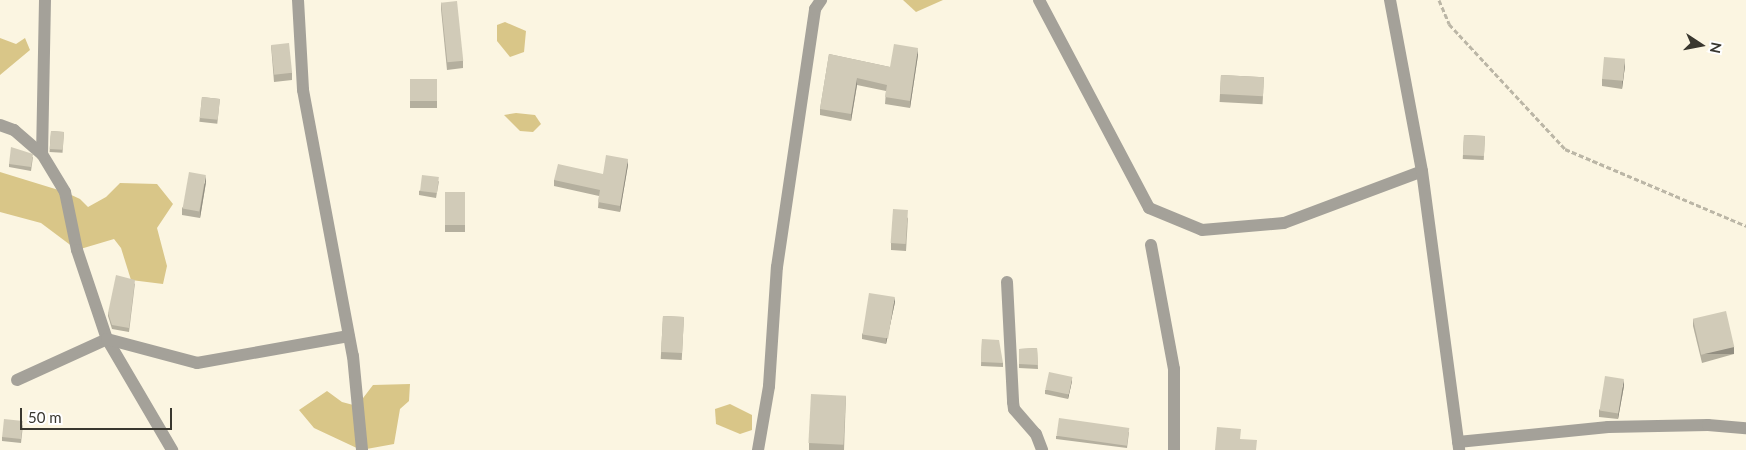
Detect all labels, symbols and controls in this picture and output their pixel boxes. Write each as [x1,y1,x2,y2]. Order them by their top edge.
north arrow [1676,20,1726,70]
text: N [1707,41,1726,55]
scale bar [22,398,175,430]
text: 50 m [28,408,62,426]

